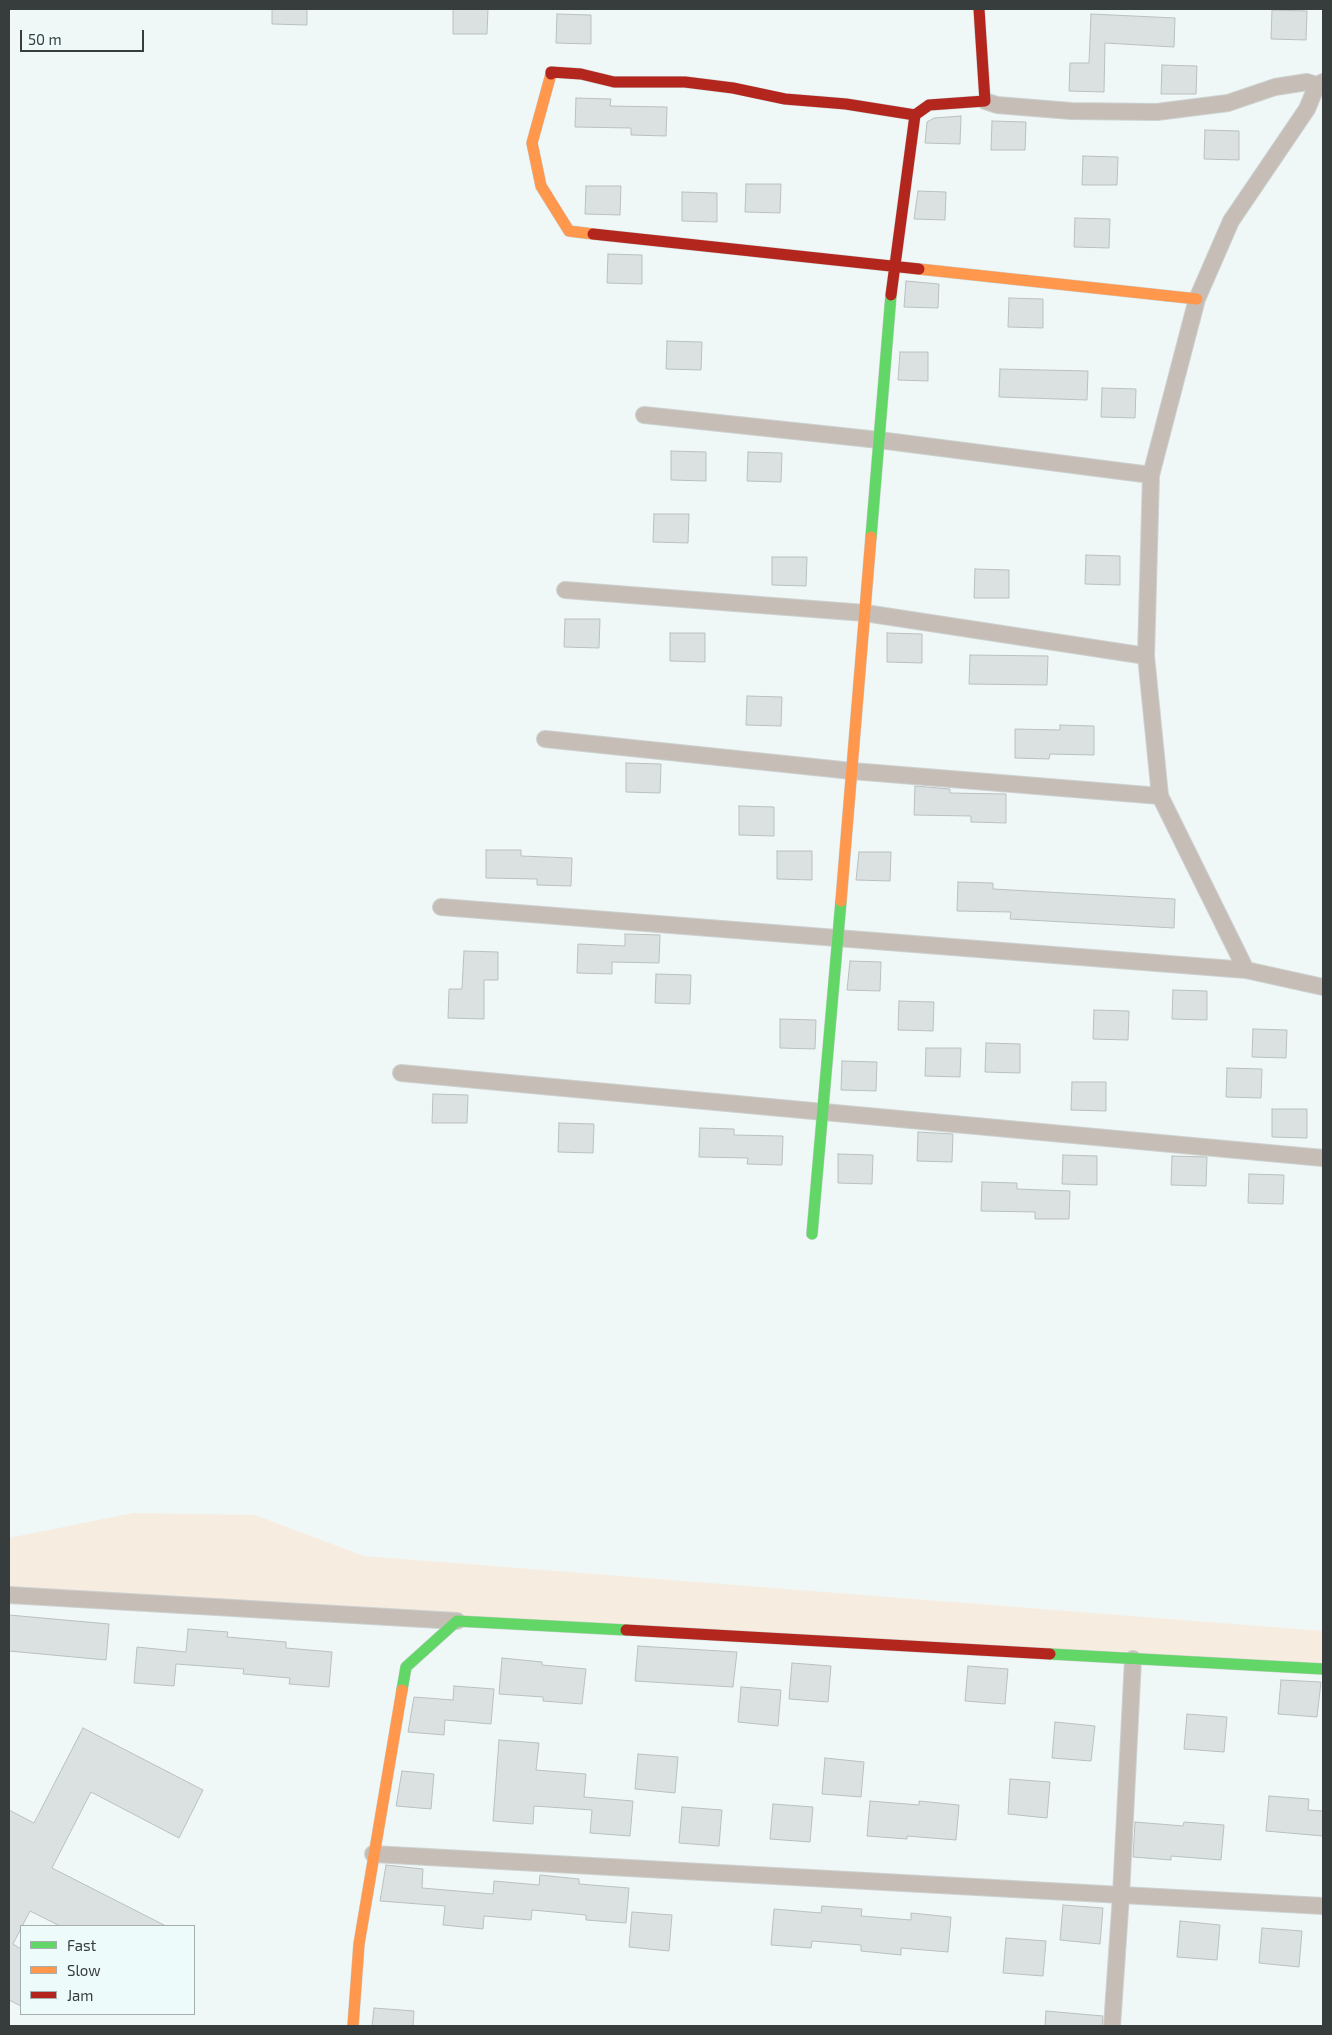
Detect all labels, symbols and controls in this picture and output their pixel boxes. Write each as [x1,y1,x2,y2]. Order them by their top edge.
scale bar [22,20,146,52]
text: 50 m [28,30,62,48]
legend [20,1925,195,2015]
text: Fast [67,1936,96,1954]
text: Slow [67,1961,101,1979]
text: Jam [67,1986,93,2004]

